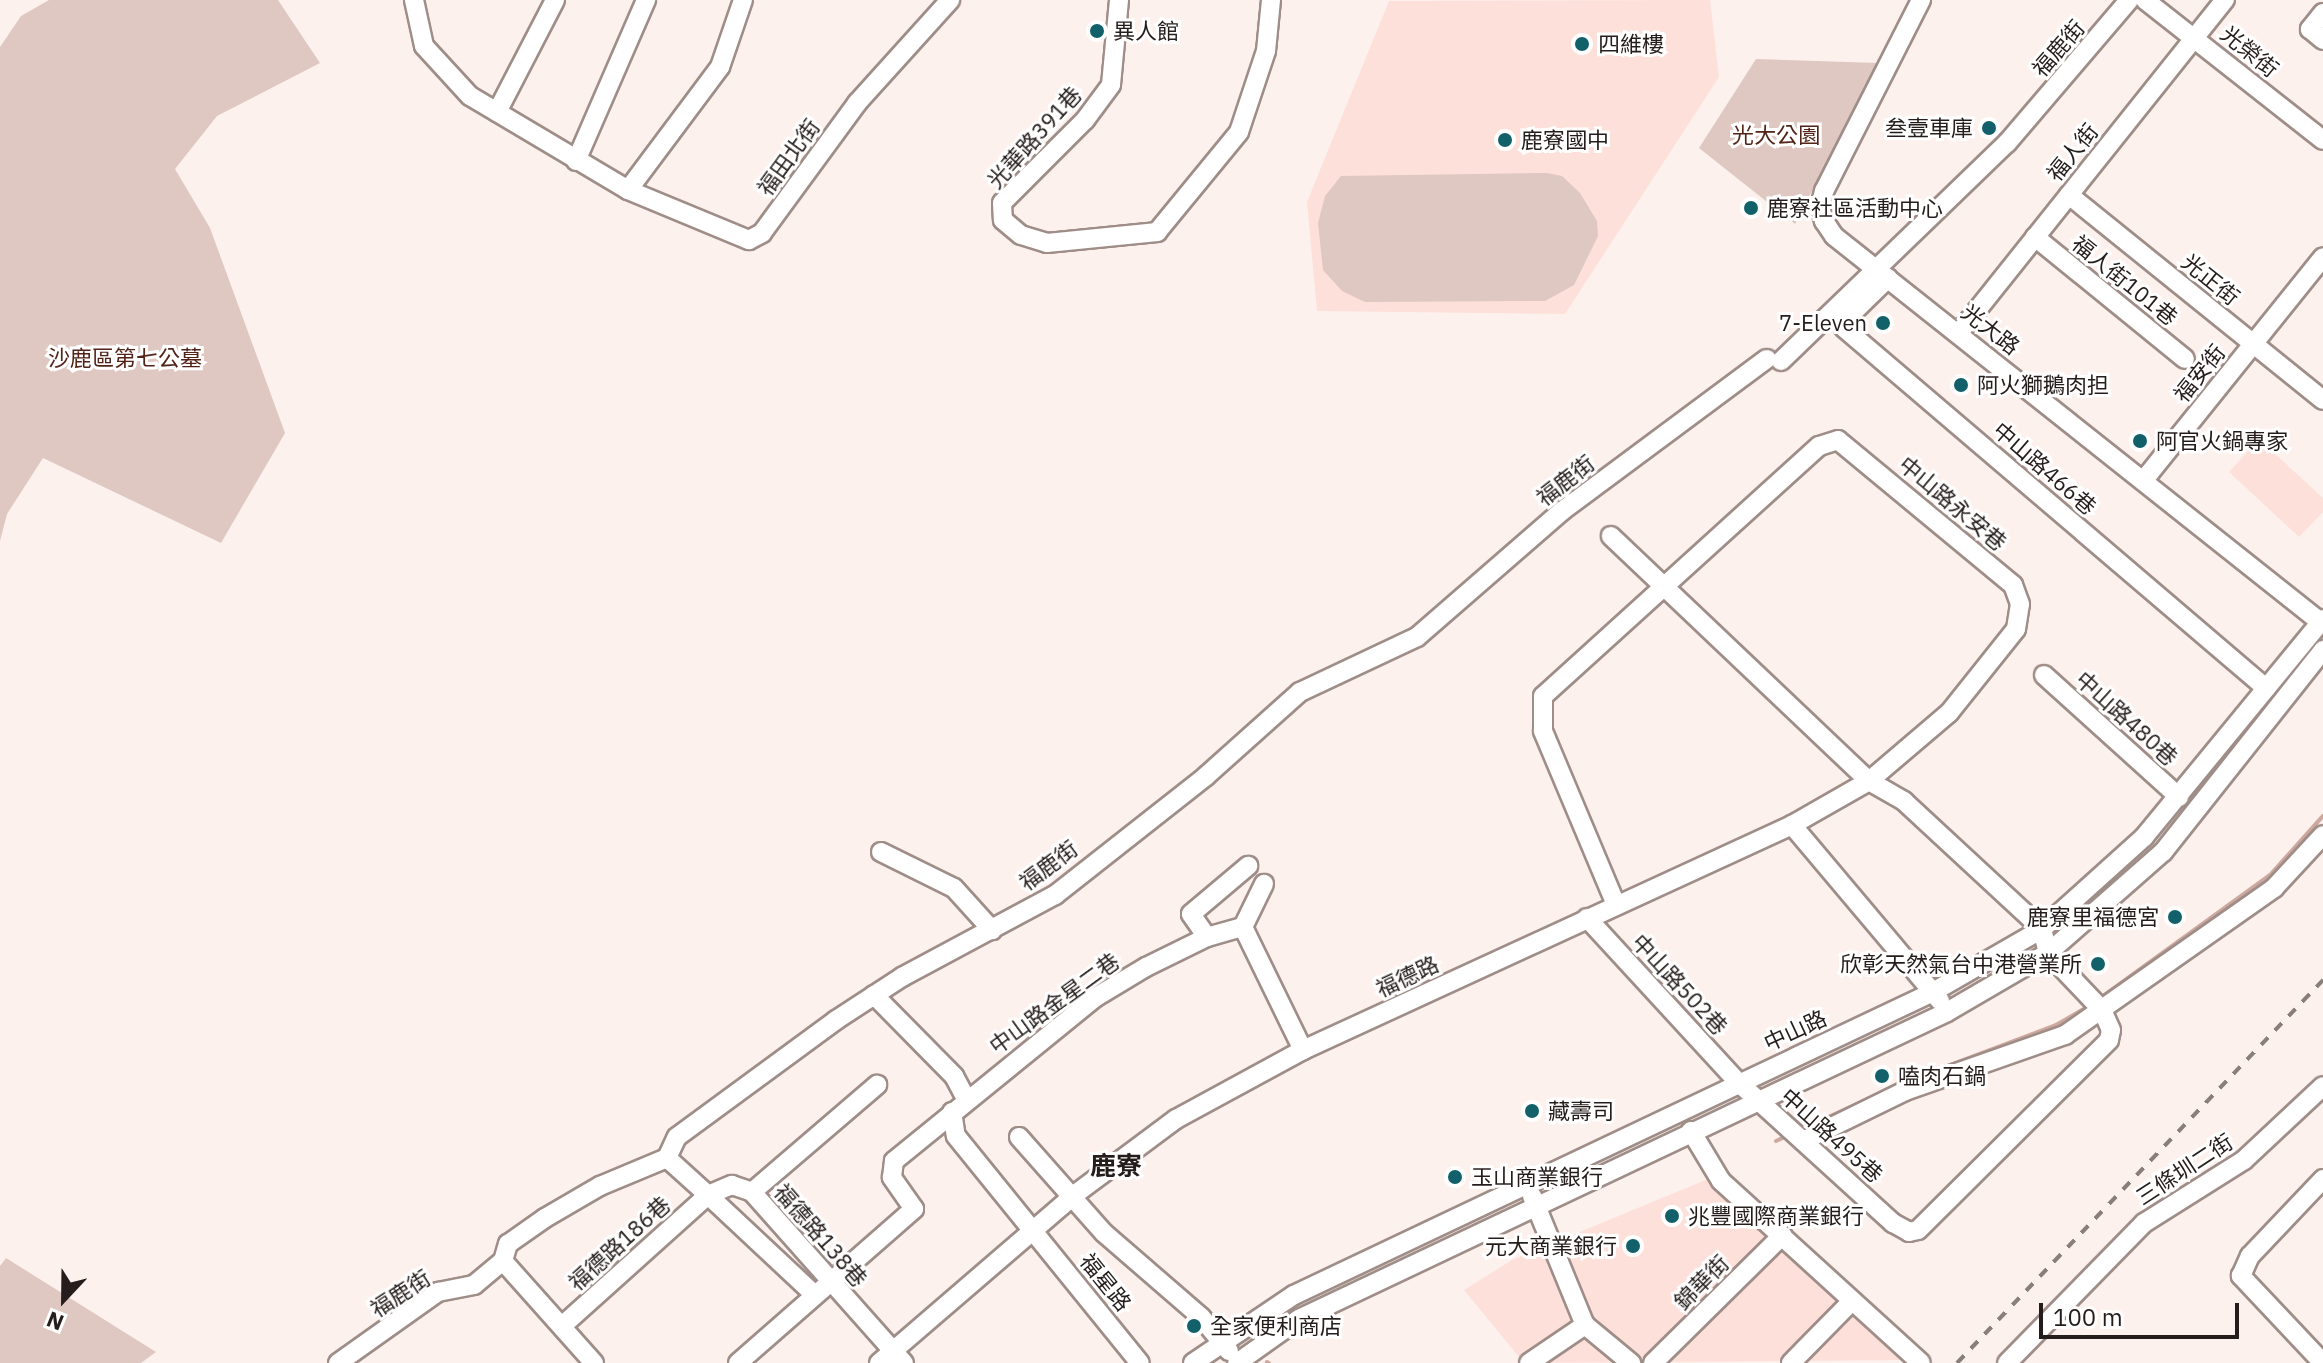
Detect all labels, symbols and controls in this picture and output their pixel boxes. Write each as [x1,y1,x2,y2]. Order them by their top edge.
street label: 福鹿街 [2026,14,2090,82]
place label: 異人館 [1113,18,1179,44]
street label: 光榮街 [2216,20,2284,82]
marker: 異人館 [1088,22,1106,40]
place label: 四維樓 [1598,31,1664,57]
marker: 四維樓 [1573,35,1591,53]
street label: 光華路391巷 [981,81,1087,193]
street label: 福田北街 [751,114,825,200]
place label: 叁壹車庫 [1885,115,1973,141]
street label: 福人街 [2041,118,2103,186]
marker: 叁壹車庫 [1980,119,1998,137]
park label: 光大公園 [1732,122,1820,148]
place label: 鹿寮國中 [1521,127,1609,153]
marker: 鹿寮國中 [1496,131,1514,149]
place label: 鹿寮社區活動中心 [1767,195,1943,221]
marker: 鹿寮社區活動中心 [1742,199,1760,217]
street label: 福人街101巷 [2067,230,2183,330]
street label: 光正街 [2177,248,2245,310]
street label: 光大路 [1957,298,2025,360]
place label: 7-Eleven [1779,310,1867,336]
marker: 7-Eleven [1874,314,1892,332]
street label: 福安街 [2168,339,2230,407]
park label: 沙鹿區第七公墓 [48,345,202,371]
place label: 阿火獅鵝肉担 [1977,372,2109,398]
marker: 阿火獅鵝肉担 [1952,376,1970,394]
street label: 中山路466巷 [1988,416,2102,520]
place label: 阿官火鍋專家 [2156,428,2288,454]
marker: 阿官火鍋專家 [2131,432,2149,450]
street label: 福鹿街 [1531,449,1599,511]
street label: 中山路永安巷 [1894,450,2012,556]
street label: 中山路480巷 [2071,665,2183,771]
street label: 福鹿街 [1014,835,1082,895]
place label: 鹿寮里福德宮 [2027,904,2159,930]
marker: 鹿寮里福德宮 [2166,908,2184,926]
street label: 中山路502巷 [1627,928,1733,1040]
street label: 中山路金星二巷 [984,947,1124,1059]
street label: 福德路 [1372,950,1442,1002]
place label: 欣彰天然氣台中港營業所 [1840,951,2082,977]
marker: 欣彰天然氣台中港營業所 [2089,955,2107,973]
street label: 中山路 [1760,1004,1830,1056]
place label: 嗑肉石鍋 [1898,1063,1986,1089]
marker: 嗑肉石鍋 [1873,1067,1891,1085]
street label: 中山路495巷 [1776,1082,1888,1188]
place label: 藏壽司 [1548,1098,1614,1124]
marker: 藏壽司 [1523,1102,1541,1120]
street label: 三條圳二街 [2131,1128,2237,1210]
district label: 鹿寮 [1090,1150,1142,1182]
place label: 玉山商業銀行 [1471,1164,1603,1190]
marker: 玉山商業銀行 [1446,1168,1464,1186]
street label: 福德路138巷 [769,1178,873,1292]
street label: 福德路186巷 [563,1190,675,1296]
place label: 兆豐國際商業銀行 [1688,1203,1864,1229]
marker: 兆豐國際商業銀行 [1663,1207,1681,1225]
place label: 元大商業銀行 [1485,1233,1617,1259]
marker: 元大商業銀行 [1624,1237,1642,1255]
street label: 福星路 [1075,1248,1137,1316]
street label: 錦華街 [1668,1249,1734,1315]
north arrow [24,1259,104,1339]
street label: 福鹿街 [365,1264,435,1322]
scale bar [2043,1287,2243,1337]
text: 100 m [2053,1301,2123,1333]
text: N [42,1305,68,1338]
place label: 全家便利商店 [1210,1313,1342,1339]
marker: 全家便利商店 [1185,1317,1203,1335]

